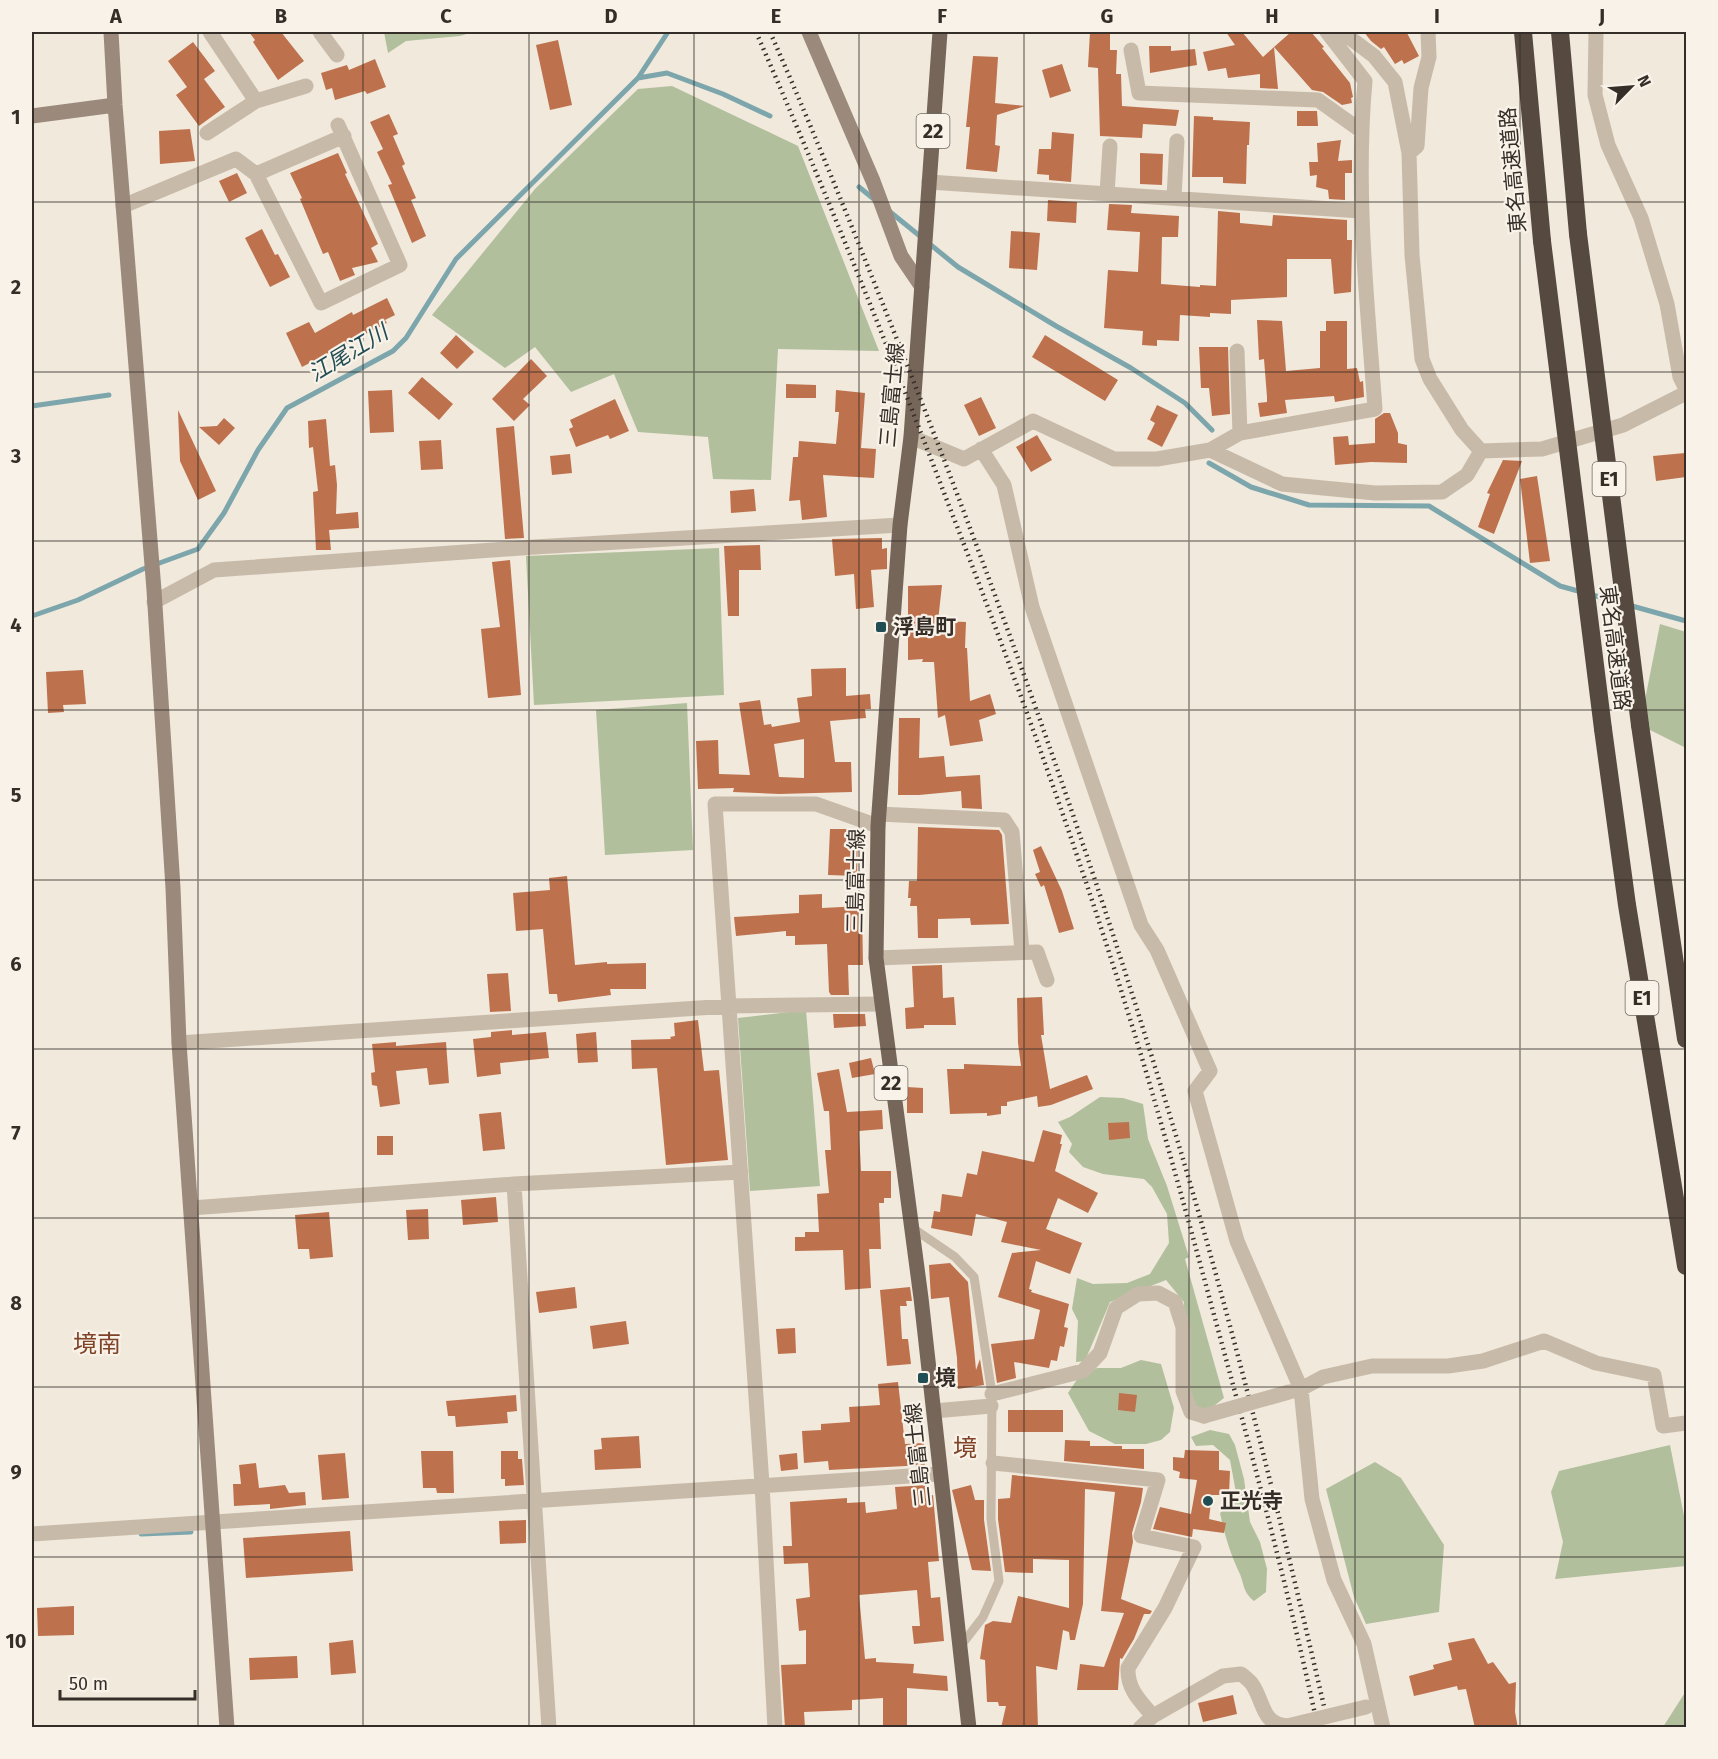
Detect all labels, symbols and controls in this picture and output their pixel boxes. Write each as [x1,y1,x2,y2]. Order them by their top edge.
text: A [109,4,123,28]
text: B [275,4,287,28]
text: C [440,4,452,28]
text: D [604,4,618,28]
text: E [771,4,781,28]
text: F [937,4,947,28]
text: G [1101,4,1113,28]
text: H [1265,4,1279,28]
text: I [1434,4,1440,28]
text: J [1598,4,1605,28]
north arrow [1601,57,1661,117]
text: N [1633,72,1655,90]
text: 1 [11,105,21,129]
street label: 東名高速道路 [1495,106,1531,234]
road number: 22 [916,114,950,148]
text: 2 [11,275,21,299]
water label: 江尾江川 [303,318,394,387]
street label: 三島富士線 [874,342,910,448]
text: 3 [10,444,21,468]
road number: E1 [1592,462,1626,496]
street label: 東名高速道路 [1594,584,1636,712]
text: 4 [10,613,22,637]
place label: 浮島町 [893,614,956,640]
marker: 浮島町 [874,620,888,634]
text: 5 [11,783,22,807]
street label: 三島富士線 [842,828,870,934]
text: 6 [10,952,22,976]
road number: E1 [1626,981,1658,1015]
road number: 22 [874,1066,908,1100]
text: 7 [11,1121,21,1145]
text: 8 [10,1291,22,1315]
district label: 境南 [73,1330,121,1358]
place label: 境 [935,1365,956,1391]
marker: 境 [916,1371,930,1385]
street label: 三島富士線 [900,1401,936,1509]
district label: 境 [953,1434,977,1462]
text: 9 [10,1460,22,1484]
place label: 正光寺 [1220,1488,1283,1514]
marker: 正光寺 [1201,1494,1215,1508]
text: 10 [6,1629,26,1653]
scale bar [60,1663,195,1701]
text: 50 m [69,1673,108,1695]

